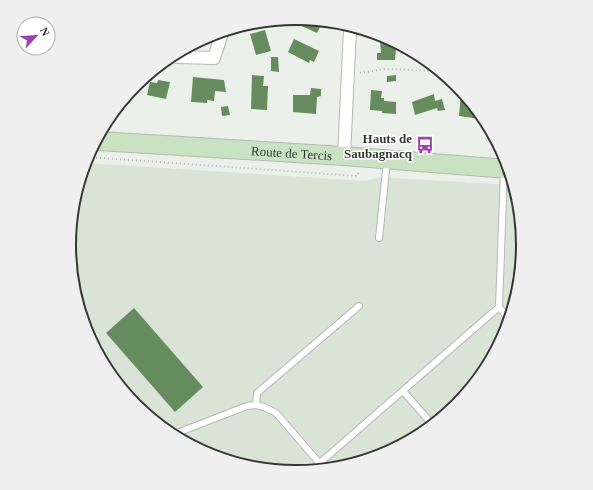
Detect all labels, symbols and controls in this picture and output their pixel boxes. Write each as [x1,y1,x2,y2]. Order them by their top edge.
north arrow [16,16,56,56]
text: N [38,25,52,38]
place label: Hauts de Saubagnacq [344,131,413,161]
bus stop icon: Hauts de Saubagnacq [415,135,435,155]
street label: Route de Tercis [251,143,333,163]

